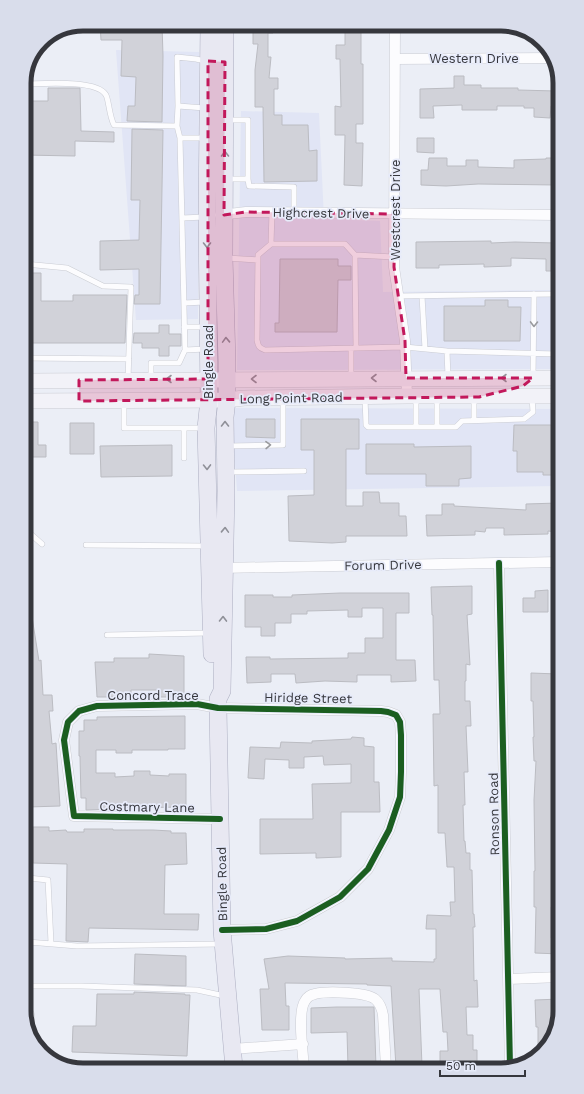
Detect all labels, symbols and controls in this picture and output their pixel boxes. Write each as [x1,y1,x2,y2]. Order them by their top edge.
street label: Western Drive [429,51,519,66]
one-way arrow [220,151,229,157]
street label: Westcrest Drive [388,160,403,260]
street label: Highcrest Drive [272,205,370,221]
one-way arrow [203,242,211,248]
one-way arrow [530,321,538,327]
street label: Bingle Road [201,325,216,399]
one-way arrow [222,337,231,343]
one-way arrow [371,374,377,382]
one-way arrow [501,374,507,382]
one-way arrow [166,375,172,383]
one-way arrow [251,375,257,383]
street label: Long Point Road [239,390,343,406]
one-way arrow [221,421,229,427]
one-way arrow [265,441,271,449]
one-way arrow [203,464,211,470]
one-way arrow [221,527,229,533]
street label: Forum Drive [344,557,422,573]
one-way arrow [219,616,227,622]
street label: Concord Trace [107,688,199,703]
street label: Hiridge Street [264,690,353,706]
street label: Ronson Road [486,772,502,856]
street label: Costmary Lane [99,799,195,815]
street label: Bingle Road [214,847,230,921]
scale bar [440,1052,525,1078]
text: 50 m [446,1059,476,1073]

